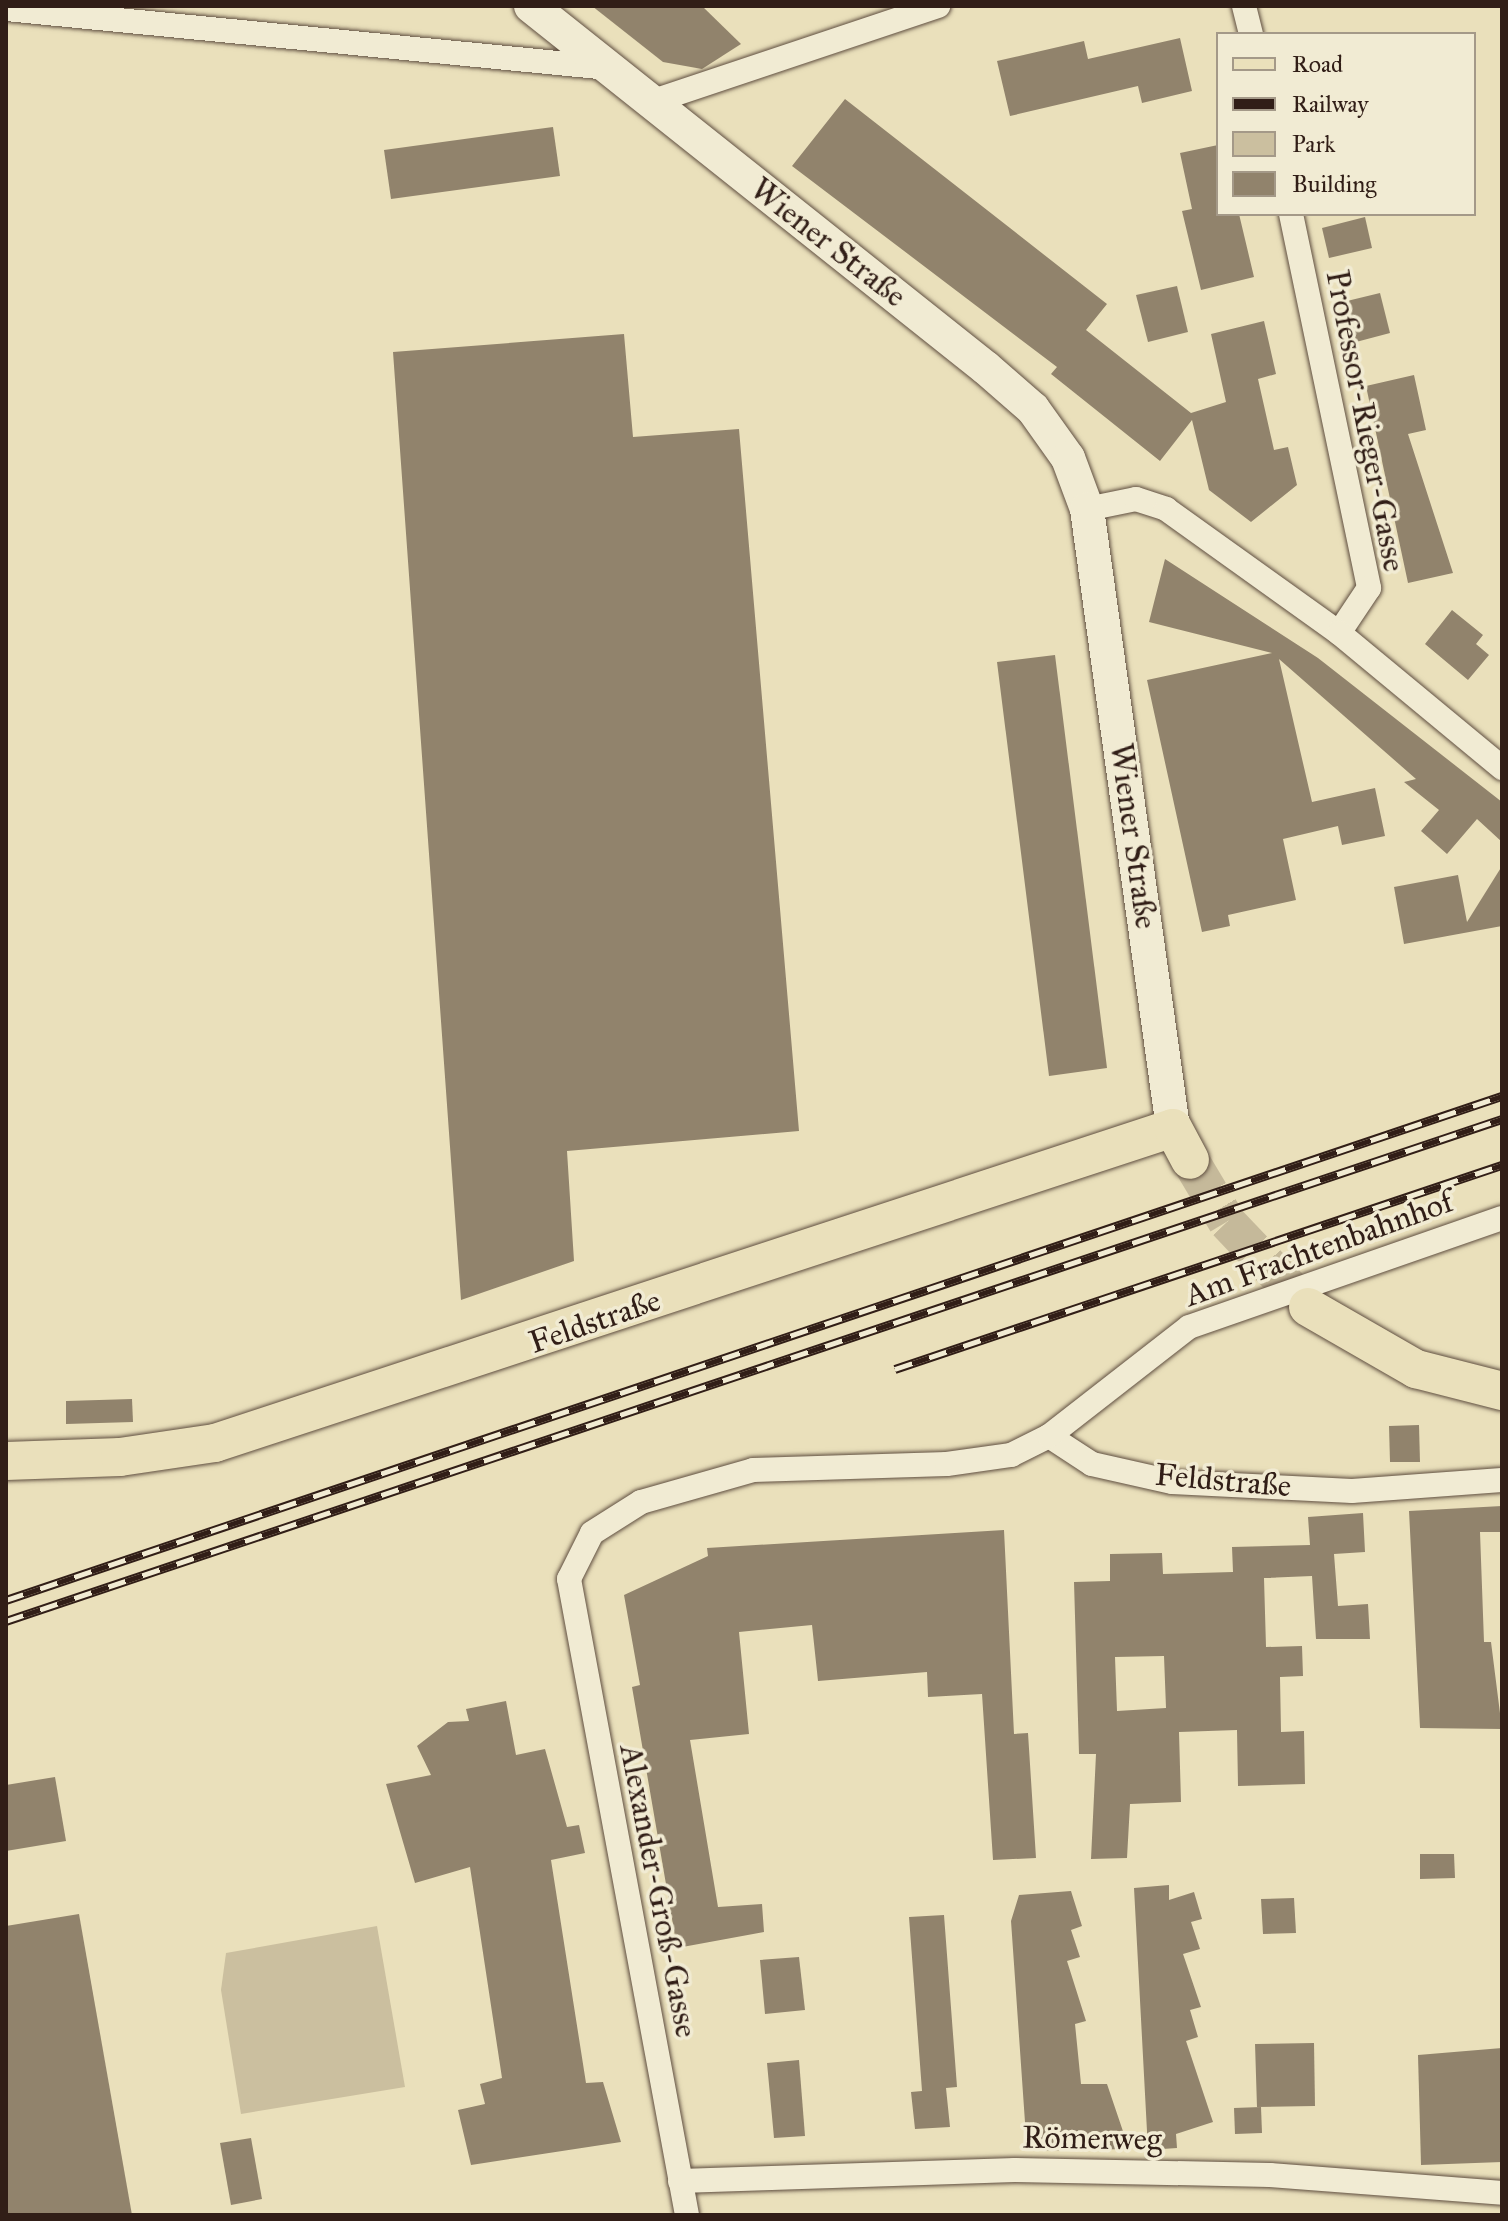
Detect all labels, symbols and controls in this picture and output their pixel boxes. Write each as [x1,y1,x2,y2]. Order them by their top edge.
legend [1216,32,1476,216]
text: Road [1292,49,1343,79]
text: Railway [1292,89,1369,119]
text: Park [1292,129,1335,159]
text: Building [1292,169,1377,199]
street label: Wiener Straße [742,170,914,316]
street label: Professor-Rieger-Gasse [1317,267,1413,575]
street label: Wiener Straße [1101,741,1165,931]
street label: Am Frachtenbahnhof [1180,1183,1458,1315]
street label: Feldstraße [524,1282,666,1362]
street label: Feldstraße [1153,1456,1293,1506]
street label: Alexander-Groß-Gasse [611,1741,705,2041]
street label: Römerweg [1022,2119,1162,2159]

